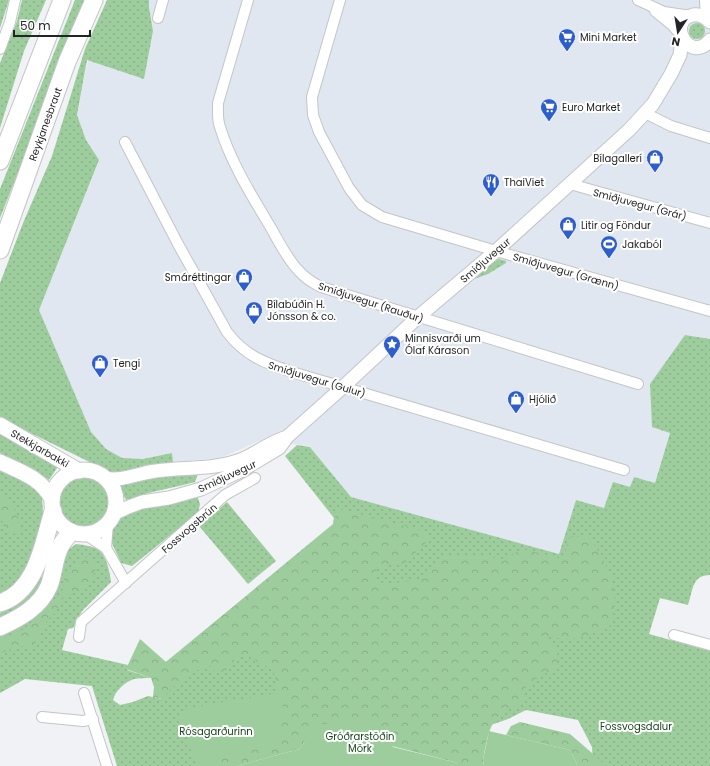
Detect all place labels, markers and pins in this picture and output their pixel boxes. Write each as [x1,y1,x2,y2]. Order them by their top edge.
supermarket icon: Mini Market [557,27,577,52]
place label: Mini Market [580,30,637,45]
supermarket icon: Euro Market [539,97,559,122]
place label: Euro Market [562,100,621,115]
shop icon: Bílagallerí [645,148,665,173]
place label: Bílagallerí [593,151,643,166]
restaurant icon: ThaiViet [481,172,501,197]
place label: ThaiViet [504,175,544,190]
shop icon: Litir og Föndur [558,215,578,240]
place label: Litir og Föndur [581,218,651,233]
sports icon: Jakaból [599,234,619,259]
place label: Jakaból [622,237,662,252]
shop icon: Smáréttingar [234,267,254,292]
place label: Smáréttingar [165,270,231,285]
place label: Bílabúðin H. Jónsson & co. [267,297,336,324]
shop icon: Bílabúðin H. Jónsson & co. [244,300,264,325]
place label: Minnisvarði um Ólaf Kárason [405,331,481,358]
place icon: Minnisvarði um Ólaf Kárason [382,334,402,359]
shop icon: Tengi [90,353,110,378]
place label: Tengi [113,356,140,371]
shop icon: Hjólið [506,389,526,414]
place label: Hjólið [529,392,556,407]

